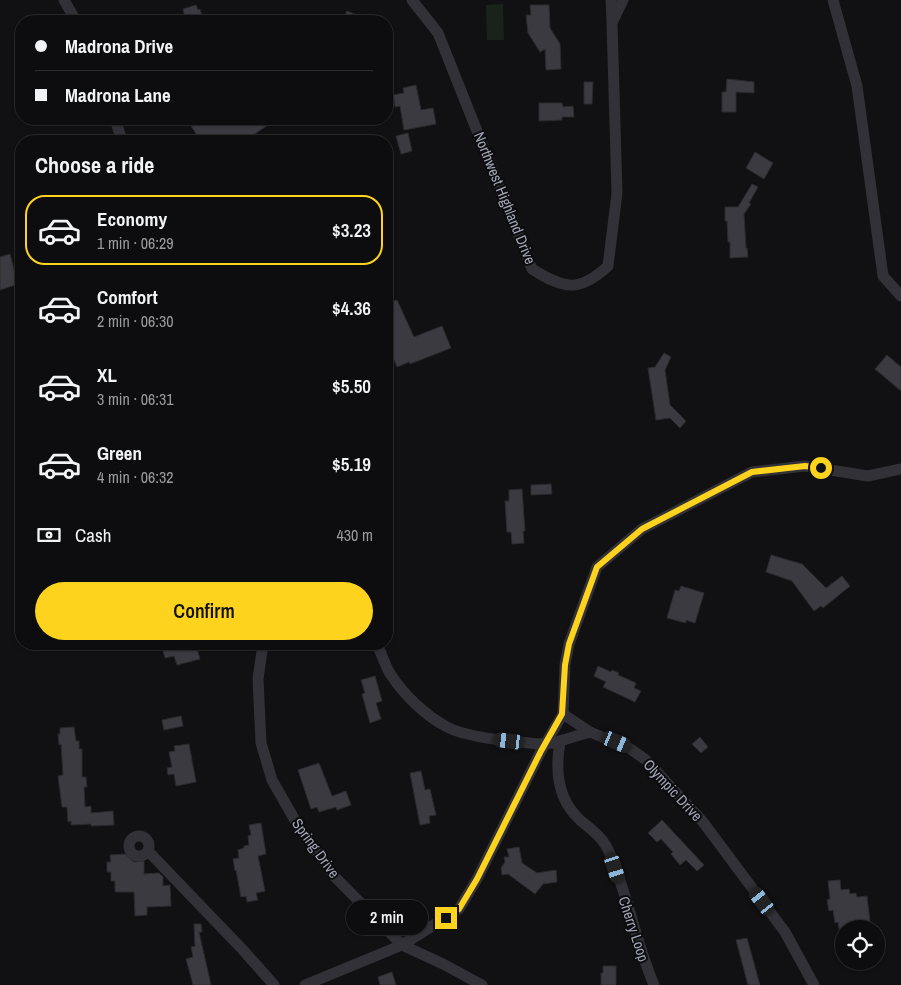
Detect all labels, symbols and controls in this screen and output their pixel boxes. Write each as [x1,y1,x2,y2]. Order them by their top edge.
text: Madrona Drive [65,33,173,59]
text: Madrona Lane [65,82,171,108]
street label: Northwest Highland Drive [469,129,541,267]
text: Choose a ride [35,150,154,180]
text: Economy [97,206,167,232]
icon: car [37,208,82,253]
text: $3.23 [332,217,371,243]
text: 1 min · 06:29 [97,232,174,254]
text: Comfort [97,284,158,310]
icon: car [37,286,82,331]
text: $4.36 [332,295,371,321]
text: 2 min · 06:30 [97,310,174,332]
text: XL [97,362,117,388]
icon: car [37,364,82,409]
text: $5.50 [332,373,371,399]
text: 3 min · 06:31 [97,388,174,410]
text: Green [97,440,142,466]
icon: car [37,442,82,487]
text: $5.19 [332,451,371,477]
route start [810,457,832,479]
text: 4 min · 06:32 [97,466,174,488]
icon: cash [35,521,63,549]
text: Cash [75,522,111,548]
text: 430 m [337,524,373,546]
button: Confirm [35,582,373,640]
car [600,729,633,755]
car [493,732,524,750]
street label: Olympic Drive [639,754,707,826]
street label: Spring Drive [287,814,345,882]
car [603,851,626,885]
car [746,885,777,917]
street label: Cherry Loop [614,894,654,965]
callout: 2 min [346,900,428,936]
text: 2 min [370,906,404,928]
route end [435,907,457,929]
map controls [835,920,885,970]
button: locate [835,920,885,970]

